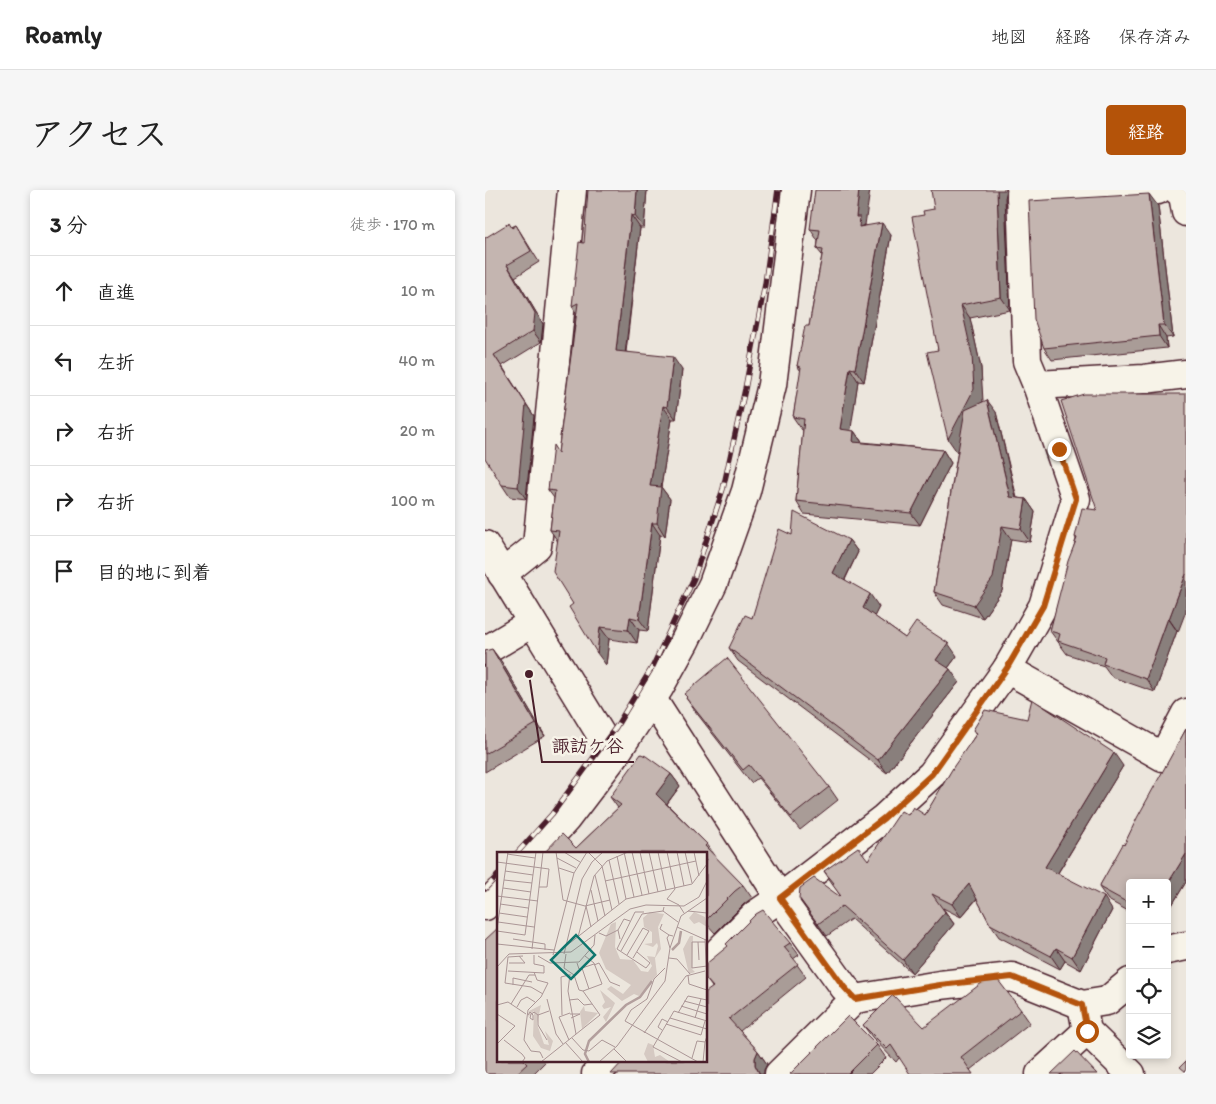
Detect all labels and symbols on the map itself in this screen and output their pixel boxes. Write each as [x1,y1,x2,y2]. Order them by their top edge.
route end [1048,438,1071,461]
callout: 諏訪ケ谷 [542,729,634,762]
text: 諏訪ケ谷 [552,735,624,757]
inset map [497,852,707,1062]
route start [1076,1020,1099,1043]

